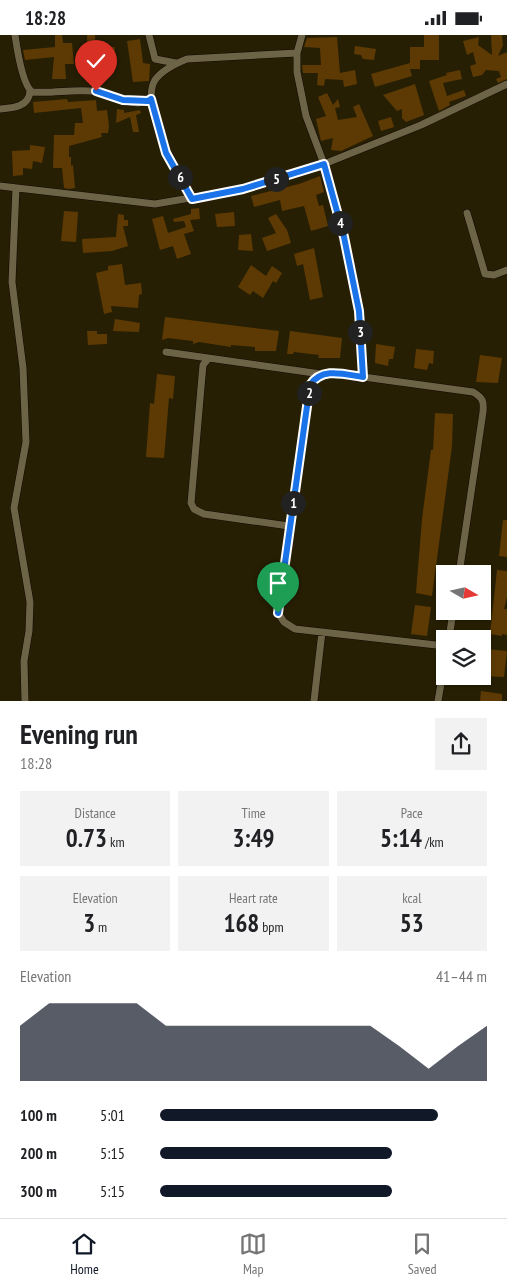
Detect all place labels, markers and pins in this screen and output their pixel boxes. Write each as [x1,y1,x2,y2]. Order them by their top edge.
pin [75,40,117,91]
pin: 6 [168,165,192,189]
pin: 5 [264,167,288,191]
pin: 4 [328,211,352,235]
pin: 3 [348,319,372,345]
pin: 2 [296,381,322,405]
pin: 1 [280,491,306,515]
pin [257,562,299,613]

